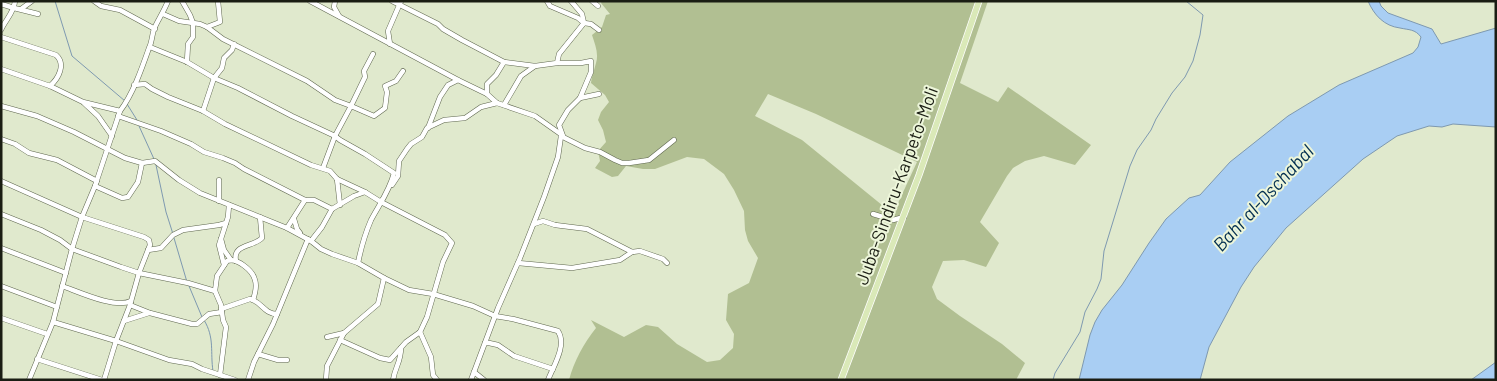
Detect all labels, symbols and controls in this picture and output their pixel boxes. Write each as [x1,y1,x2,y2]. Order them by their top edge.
street label: Juba-Sindiru-Karpeto-Moli [850,84,942,288]
water label: Bahr al-Dschabal [1208,139,1318,256]

